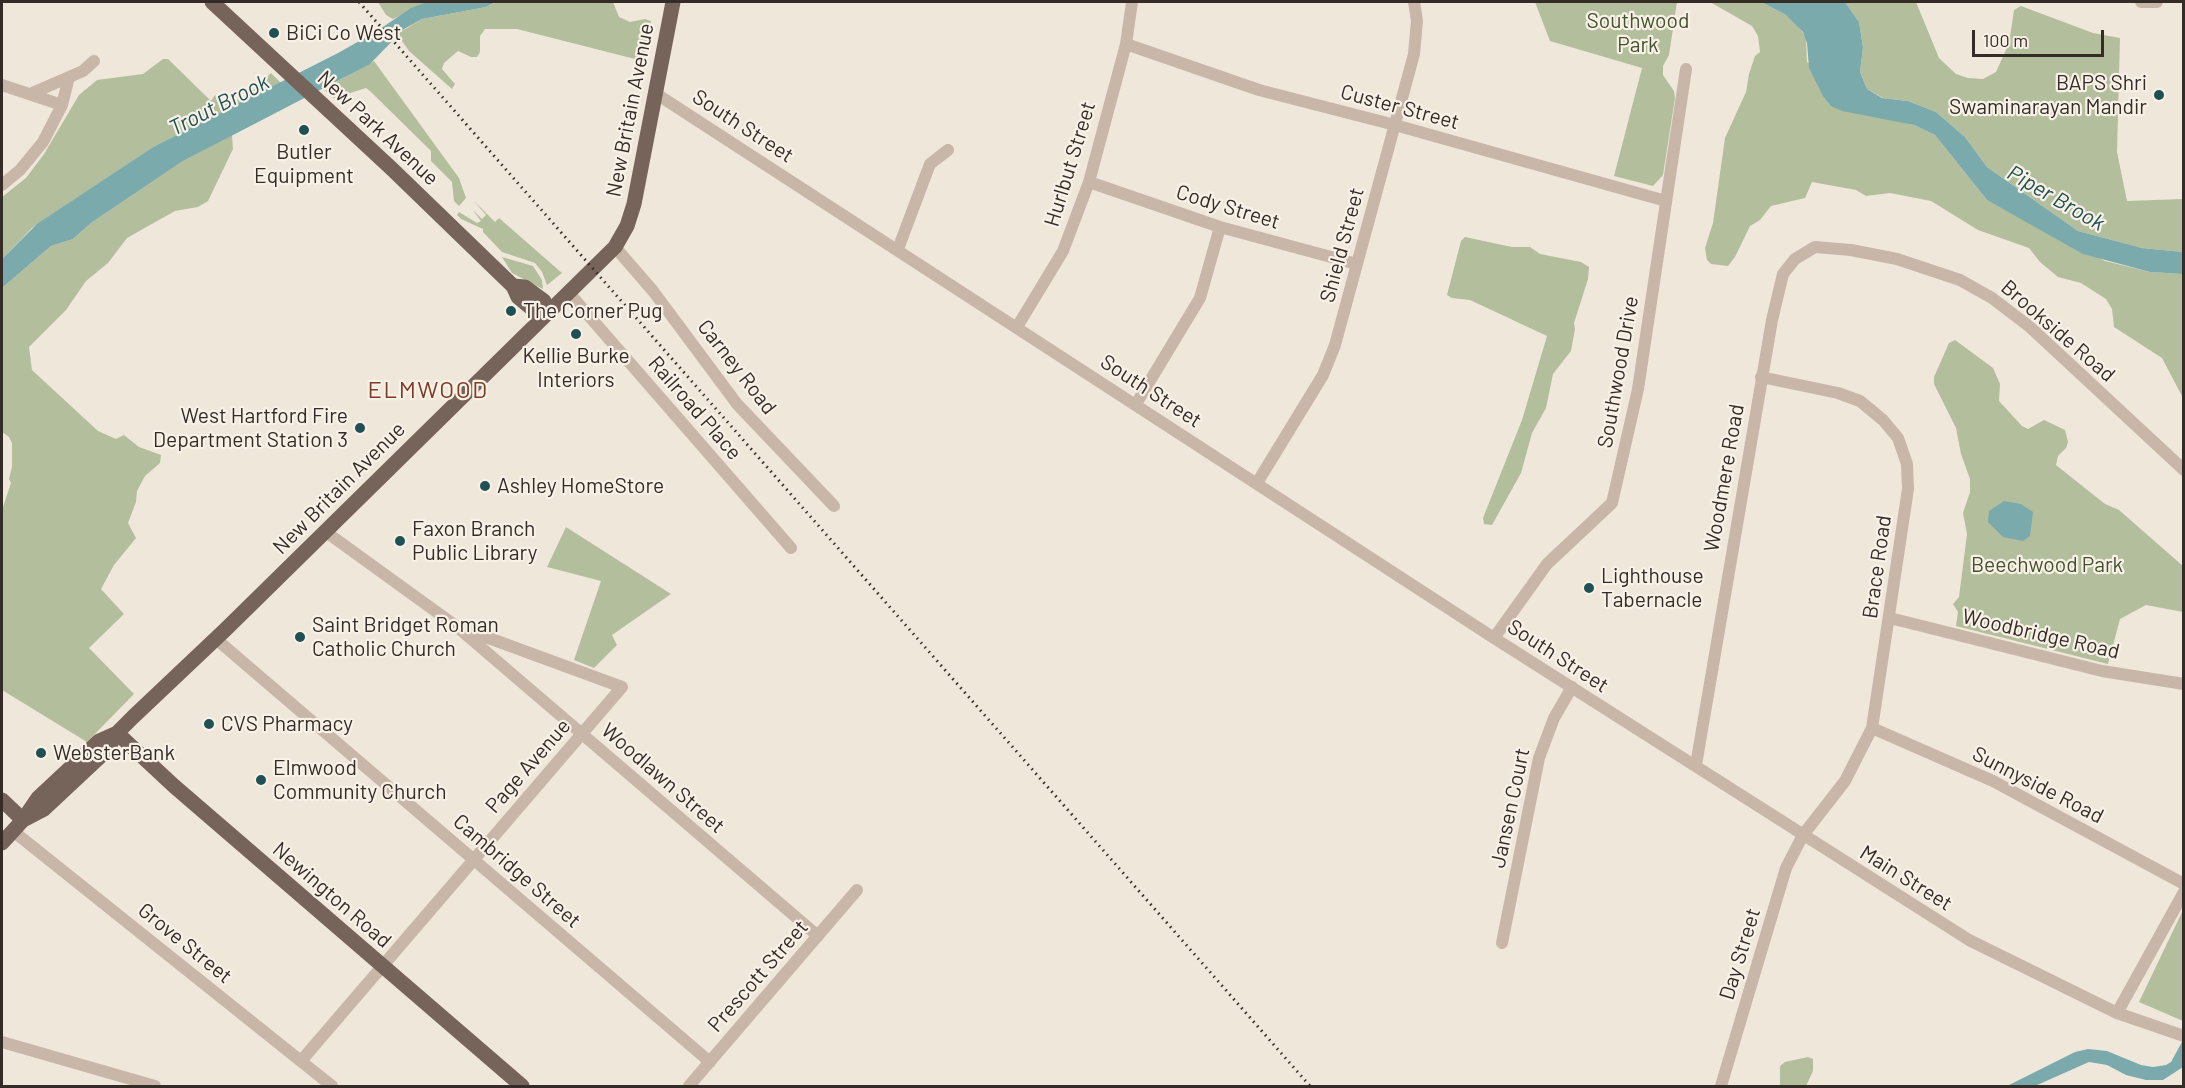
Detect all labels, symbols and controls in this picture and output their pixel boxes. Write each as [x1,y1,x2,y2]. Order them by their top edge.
park label: Southwood Park [1587,8,1689,58]
scale bar [1975,18,2107,56]
place label: BiCi Co West [286,20,401,46]
street label: New Britain Avenue [601,21,659,199]
marker: BiCi Co West [267,26,281,40]
text: 100 m [1983,29,2028,51]
street label: New Park Avenue [312,65,444,191]
water label: Trout Brook [165,69,273,141]
place label: BAPS Shri Swaminarayan Mandir [1949,70,2147,120]
street label: Custer Street [1338,79,1462,135]
street label: South Street [688,84,798,168]
marker: BAPS Shri Swaminarayan Mandir [2152,88,2166,102]
street label: Hurlbut Street [1039,98,1101,230]
marker: Butler Equipment [297,123,311,137]
place label: Butler Equipment [254,139,354,189]
water label: Piper Brook [2003,160,2109,236]
street label: Cody Street [1173,179,1283,235]
street label: Shield Street [1315,185,1369,305]
street label: Brookside Road [1996,275,2120,387]
street label: Southwood Drive [1592,294,1644,450]
place label: The Corner Pug [523,298,662,324]
marker: The Corner Pug [504,304,518,318]
street label: Carney Road [692,315,782,419]
marker: Kellie Burke Interiors [569,327,583,341]
place label: Kellie Burke Interiors [522,343,630,393]
street label: South Street [1096,349,1206,433]
street label: Railroad Place [643,351,747,465]
district label: ELMWOOD [367,376,489,404]
street label: Woodmere Road [1699,402,1749,554]
place label: West Hartford Fire Department Station 3 [153,403,348,453]
street label: New Britain Avenue [268,417,410,559]
marker: West Hartford Fire Department Station 3 [353,421,367,435]
place label: Ashley HomeStore [497,473,664,499]
marker: Ashley HomeStore [478,479,492,493]
street label: Brace Road [1857,514,1897,620]
place label: Faxon Branch Public Library [412,516,537,566]
marker: Faxon Branch Public Library [393,534,407,548]
park label: Beechwood Park [1971,552,2123,578]
place label: Lighthouse Tabernacle [1601,563,1704,613]
marker: Lighthouse Tabernacle [1582,581,1596,595]
street label: Woodbridge Road [1960,604,2122,664]
place label: Saint Bridget Roman Catholic Church [312,612,499,662]
street label: South Street [1503,614,1613,698]
marker: Saint Bridget Roman Catholic Church [293,630,307,644]
place label: CVS Pharmacy [221,711,353,737]
street label: Page Avenue [480,714,576,818]
marker: CVS Pharmacy [202,717,216,731]
street label: Woodlawn Street [596,718,730,838]
place label: WebsterBank [53,740,175,766]
street label: Sunnyside Road [1968,741,2108,829]
marker: WebsterBank [34,746,48,760]
street label: Jansen Court [1485,746,1535,870]
place label: Elmwood Community Church [273,755,446,805]
marker: Elmwood Community Church [254,773,268,787]
street label: Cambridge Street [448,809,586,933]
street label: Newington Road [268,837,396,953]
street label: Main Street [1855,840,1957,916]
street label: Grove Street [133,897,237,989]
street label: Day Street [1714,905,1766,1003]
street label: Prescott Street [703,915,813,1037]

